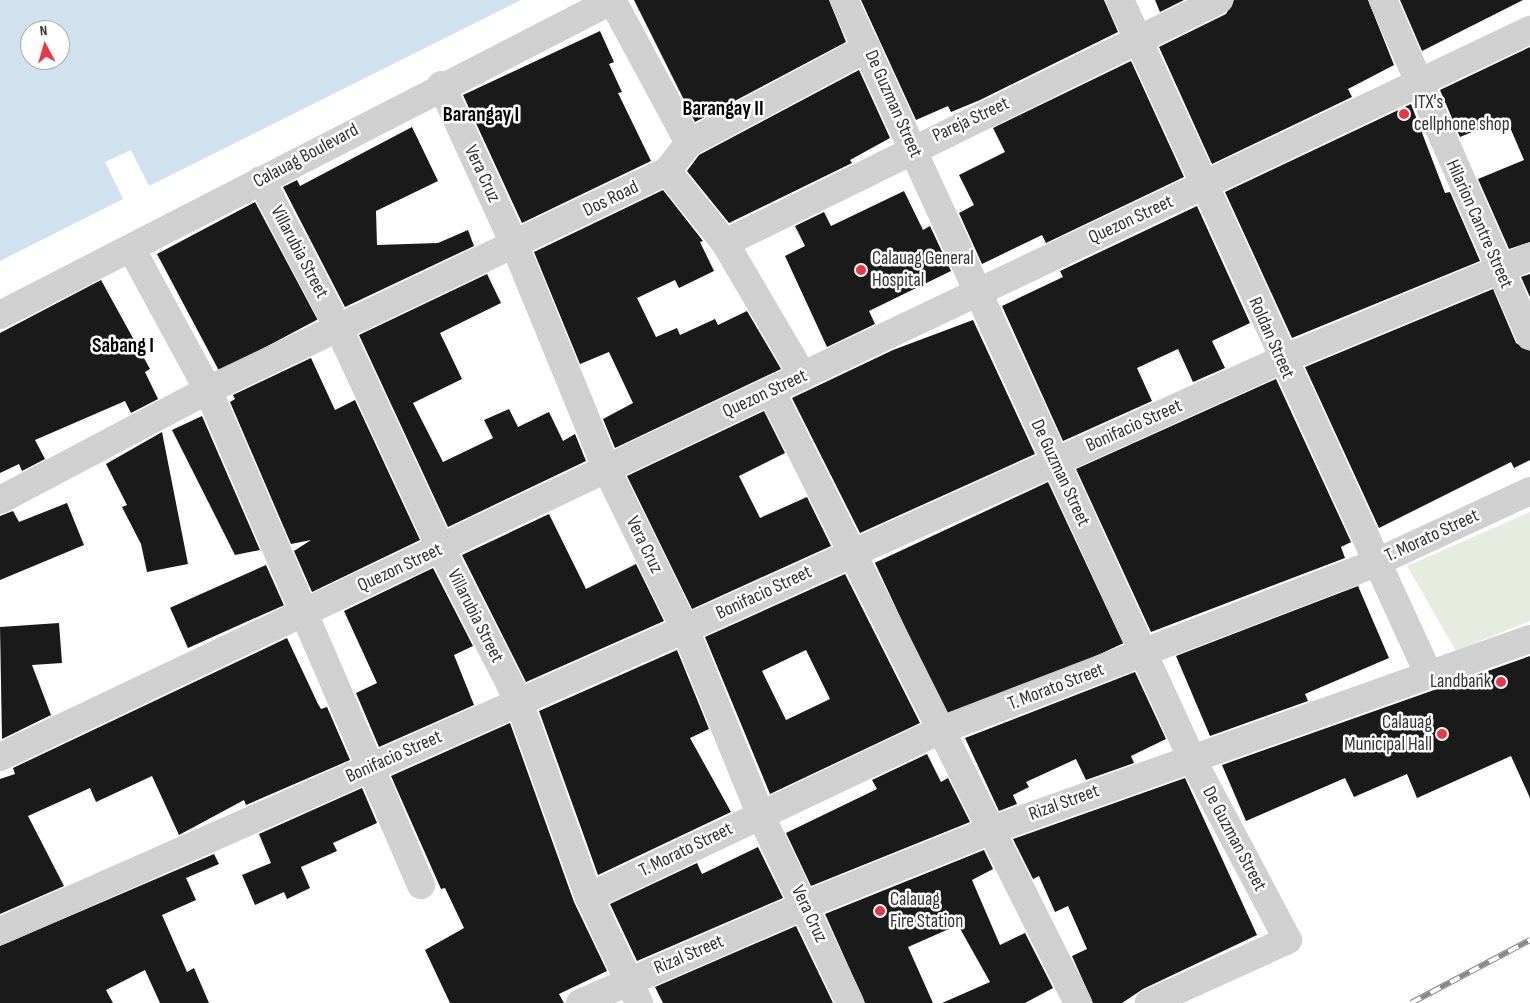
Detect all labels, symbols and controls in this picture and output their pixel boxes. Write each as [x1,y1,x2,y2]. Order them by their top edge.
north arrow [20,20,70,70]
text: N [39,22,48,39]
street label: De Guzman Street [859,47,927,161]
street label: Pareja Street [929,92,1013,148]
place label: ITX's cellphone shop [1414,92,1510,136]
district label: Barangay II [682,96,764,122]
district label: Barangay I [443,102,519,128]
marker: ITX's cellphone shop [1398,108,1410,120]
street label: Calauag Boulevard [250,119,362,193]
street label: Vera Cruz [459,142,505,206]
street label: Hilarion Cantre Street [1440,156,1518,292]
street label: Dos Road [580,176,642,222]
street label: Quezon Street [1085,191,1177,249]
street label: Villarubia Street [265,202,333,302]
place label: Calauag General Hospital [872,248,974,292]
marker: Calauag General Hospital [854,263,868,277]
street label: Roldan Street [1243,294,1299,382]
district label: Sabang I [92,333,154,359]
street label: Quezon Street [719,365,811,423]
street label: Bonifacio Street [1082,395,1186,457]
street label: De Guzman Street [1025,416,1095,530]
street label: T. Morato Street [1381,504,1483,568]
street label: Vera Cruz [621,513,667,577]
street label: Quezon Street [354,539,446,597]
street label: Bonifacio Street [713,561,815,625]
street label: Villarubia Street [442,566,508,666]
street label: T. Morato Street [1005,658,1107,716]
place label: Landbank [1430,671,1491,693]
marker: Landbank [1495,676,1507,688]
place label: Calauag Municipal Hall [1344,712,1432,756]
street label: Bonifacio Street [342,726,446,788]
marker: Calauag Municipal Hall [1436,728,1448,740]
street label: Rizal Street [1026,780,1102,826]
street label: De Guzman Street [1197,783,1271,895]
street label: T. Morato Street [636,818,736,882]
street label: Vera Cruz [786,882,832,946]
place label: Calauag Fire Station [890,889,963,933]
marker: Calauag Fire Station [874,905,886,917]
street label: Rizal Street [651,930,727,980]

